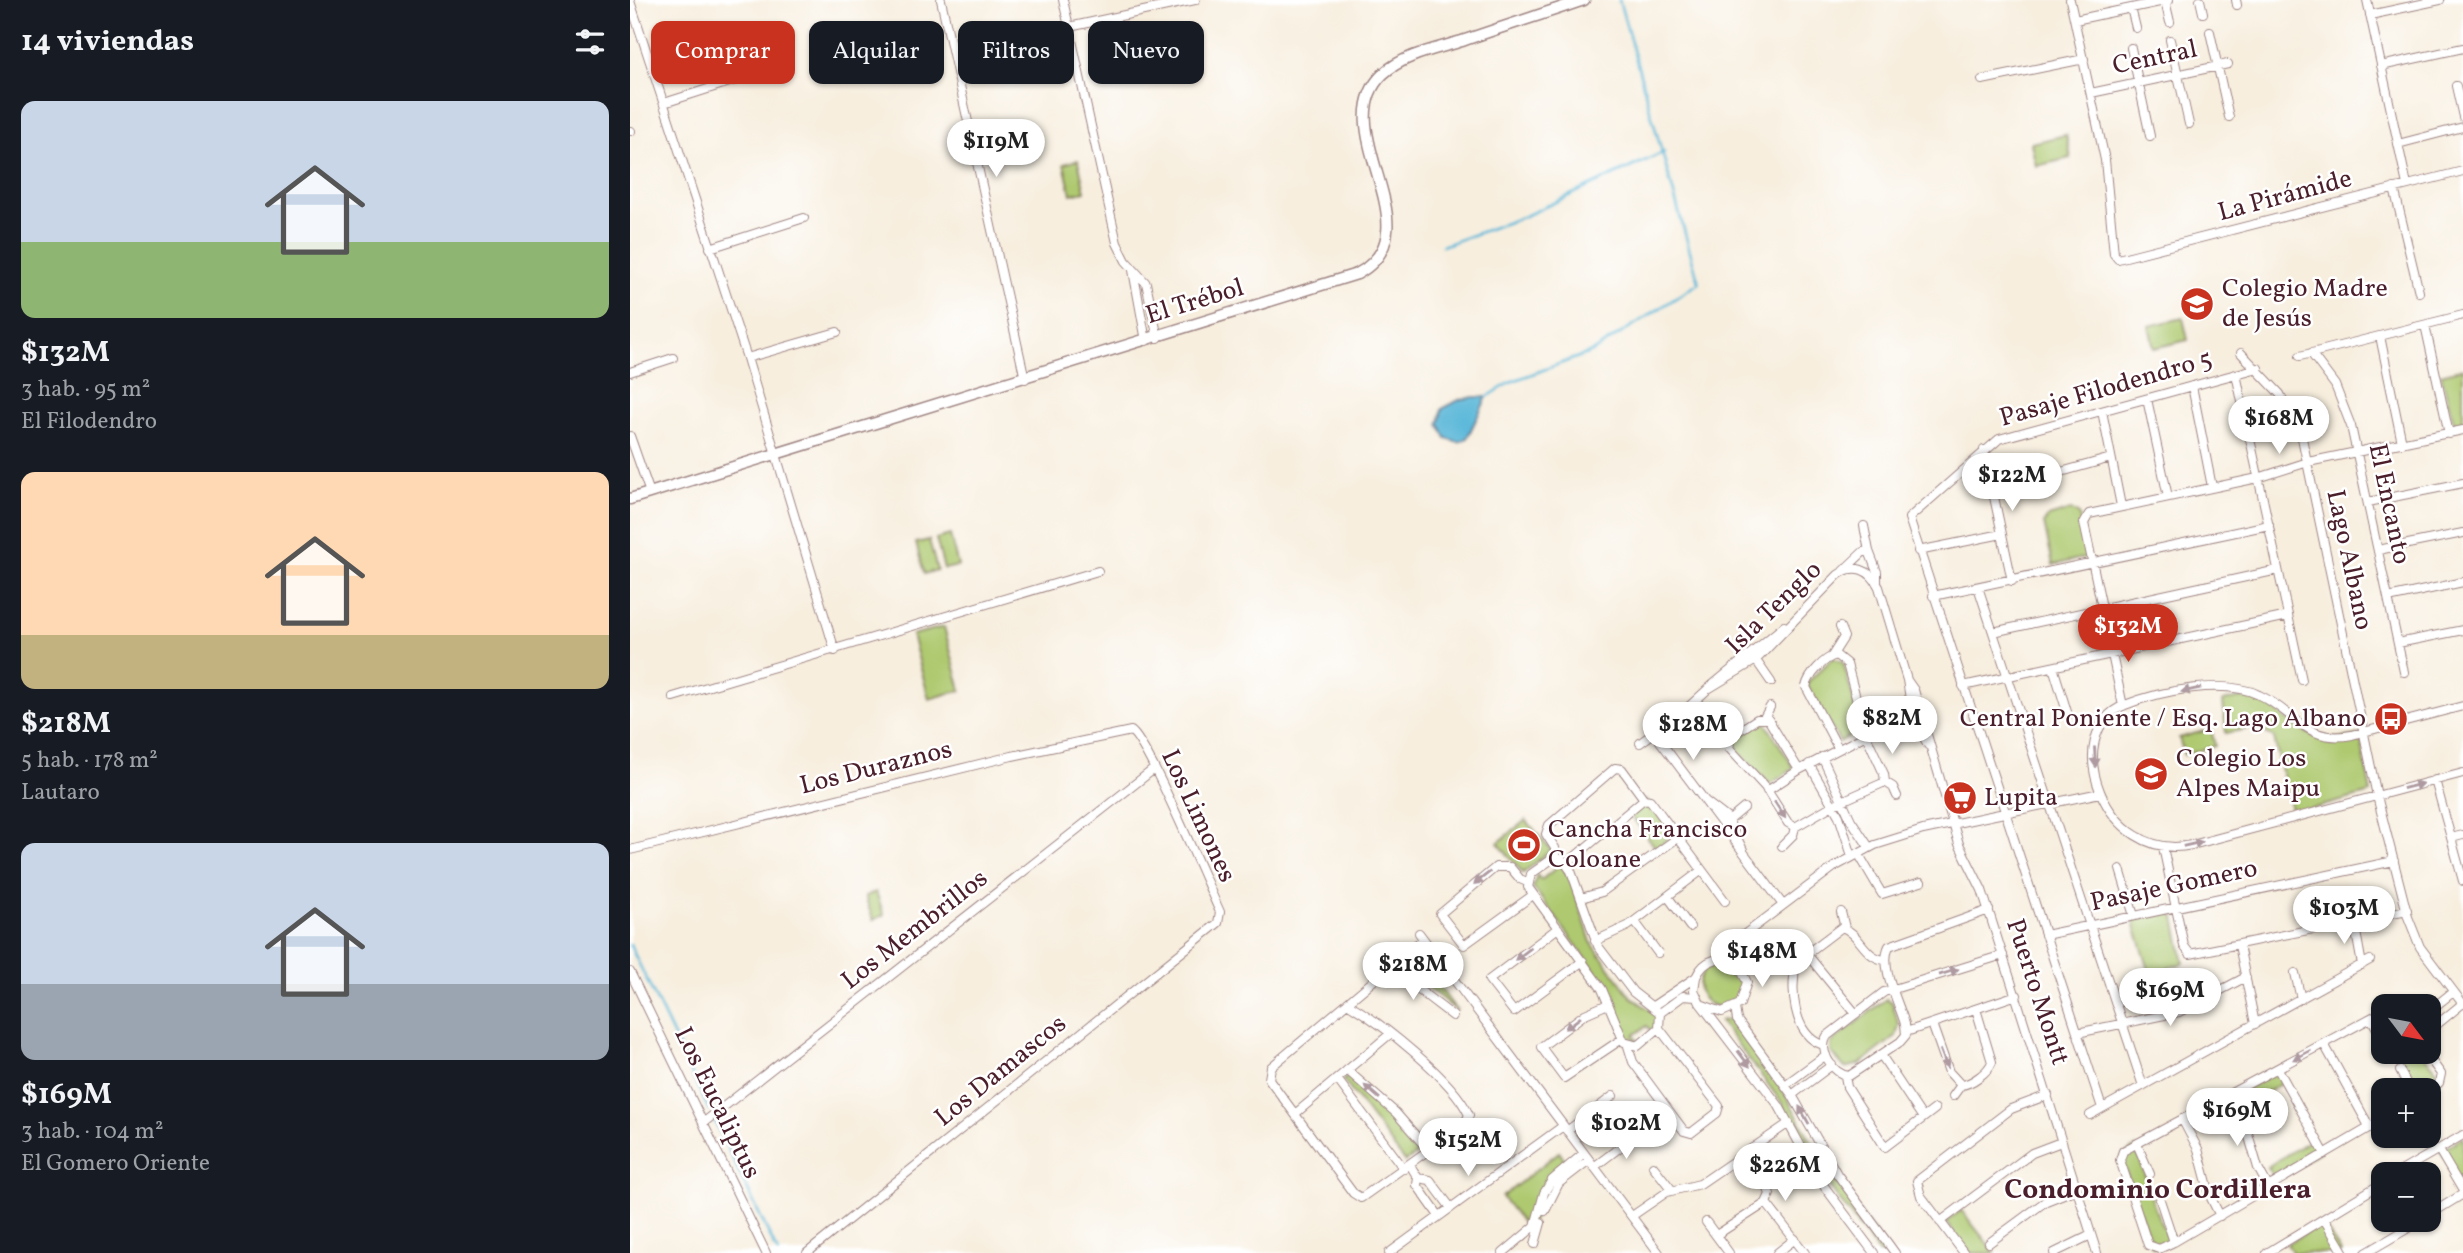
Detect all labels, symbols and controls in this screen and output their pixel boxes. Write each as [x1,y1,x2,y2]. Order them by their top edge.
text: 14 viviendas [21,21,194,63]
chip: Comprar [651,21,795,84]
chip: Alquilar [809,21,944,84]
chip: Filtros [958,21,1074,84]
chip: Nuevo [1088,21,1204,84]
icon: filters [571,23,609,61]
street label: Central [2109,31,2201,85]
pin: $119M [947,120,1045,179]
text: $119M [963,126,1029,158]
icon: home [252,147,378,273]
street label: La Pirámide [2214,161,2356,231]
street label: El Trébol [1142,270,1248,334]
place label: Colegio Madre de Jesús [2222,271,2388,337]
school or university icon: Colegio Madre de Jesús [2178,285,2216,323]
text: $132M [21,332,110,374]
street label: Pasaje Filodendro 5 [1995,341,2217,437]
text: 3 hab. · 95 m² [21,374,150,406]
pin: $168M [2230,396,2328,456]
text: $168M [2244,403,2314,435]
text: El Filodendro [21,406,157,438]
street label: El Encanto [2359,440,2419,568]
pin: $122M [1963,454,2061,513]
text: $122M [1978,460,2046,492]
street label: Lago Albano [2317,487,2381,633]
icon: home [252,518,378,644]
street label: Isla Tenglo [1718,553,1830,663]
pin: $132M [2079,604,2177,664]
text: $132M [2094,611,2162,643]
one-way arrow [2180,685,2202,696]
pin: $82M [1851,696,1933,756]
bus stop icon: Central Poniente / Esq. Lago Albano [2372,700,2410,738]
place label: Central Poniente / Esq. Lago Albano [1960,701,2366,737]
pin: $128M [1644,702,1742,762]
text: $218M [21,703,111,745]
text: $82M [1862,703,1922,735]
text: $128M [1659,709,1727,741]
street label: Los Duraznos [796,732,956,804]
place label: Colegio Los Alpes Maipu [2176,741,2320,807]
street label: Los Limones [1151,744,1245,888]
text: 5 hab. · 178 m² [21,745,158,777]
one-way arrow [2089,746,2100,768]
school or university icon: Colegio Los Alpes Maipu [2132,755,2170,793]
text: Lautaro [21,777,100,809]
supermarket icon: Lupita [1941,779,1979,817]
place label: Lupita [1984,780,2058,816]
one-way arrow [2402,780,2424,791]
one-way arrow [1773,801,1786,820]
place label: Cancha Francisco Coloane [1548,812,1747,878]
sports icon: Cancha Francisco Coloane [1505,826,1543,864]
one-way arrow [2182,839,2204,850]
street label: Pasaje Gomero [2087,851,2261,921]
street label: Los Membrillos [834,861,996,999]
one-way arrow [1473,870,1491,885]
pin: $103M [2295,886,2393,946]
icon: home [252,889,378,1015]
text: $103M [2309,893,2379,925]
street label: Puerto Montt [1996,914,2078,1070]
pin: $148M [1713,930,1811,989]
text: $148M [1727,936,1797,968]
pin: $218M [1364,942,1462,1002]
one-way arrow [1514,947,1533,961]
text: $218M [1379,949,1447,981]
one-way arrow [1938,966,1959,976]
pin: $169M [2121,968,2219,1028]
text: $169M [2135,975,2205,1007]
north arrow [2371,994,2441,1064]
map controls [2371,994,2441,1232]
street label: Los Damascos [927,1007,1075,1135]
one-way arrow [1564,1015,1582,1030]
street label: Los Eucaliptus [665,1021,769,1185]
one-way arrow [1939,1049,1950,1070]
one-way arrow [1737,1050,1752,1068]
one-way arrow [2292,1050,2312,1061]
text: $169M [21,1074,112,1116]
button: + [2371,1078,2441,1148]
one-way arrow [1363,1084,1381,1100]
pin: $169M [2188,1088,2286,1148]
text: $169M [2202,1095,2272,1127]
pin: $102M [1577,1102,1675,1161]
one-way arrow [1798,1105,1810,1124]
text: $102M [1591,1108,1661,1140]
text: 3 hab. · 104 m² [21,1116,163,1148]
pin: $152M [1419,1118,1517,1178]
text: $152M [1434,1125,1502,1157]
pin: $226M [1736,1144,1834,1203]
text: El Gomero Oriente [21,1148,210,1180]
text: $226M [1749,1150,1821,1182]
button: − [2371,1162,2441,1232]
district label: Condominio Cordillera [2004,1171,2312,1210]

